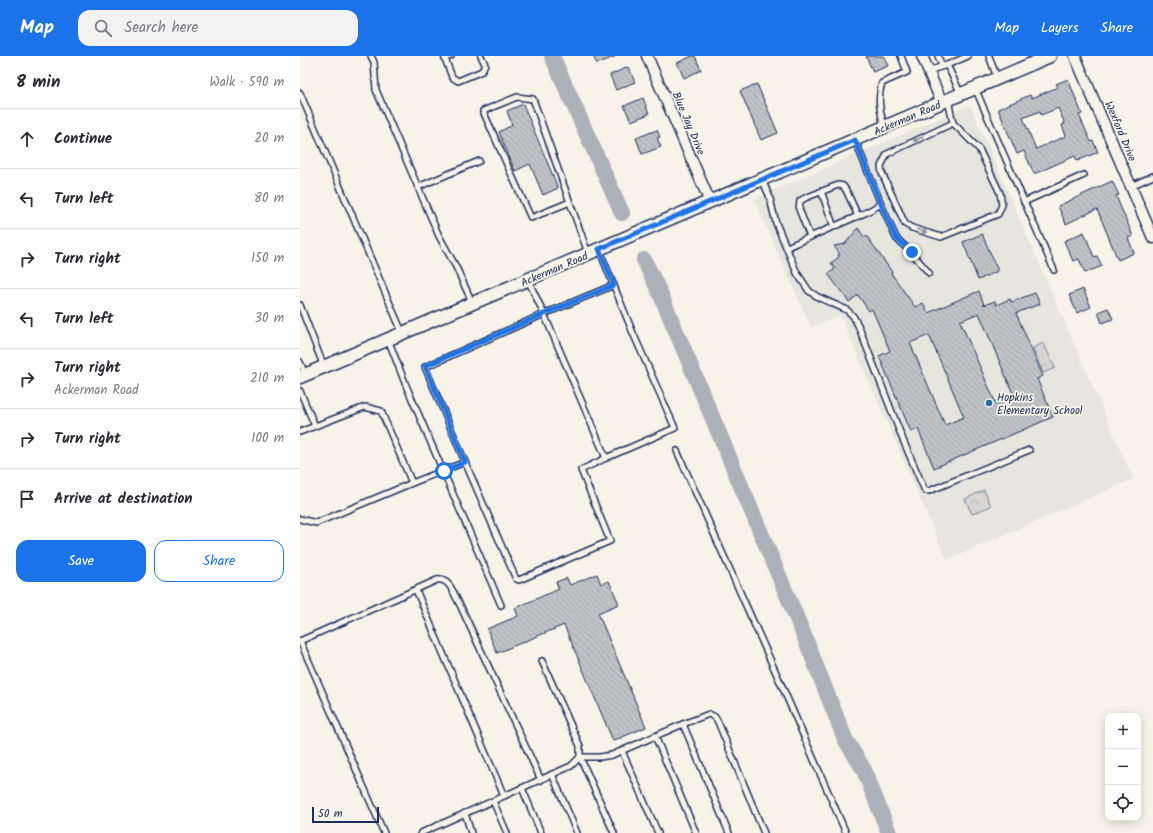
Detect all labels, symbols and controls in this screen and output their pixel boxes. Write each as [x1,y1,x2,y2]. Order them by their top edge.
search box [78,10,358,46]
text: Map [20,13,54,43]
text: Search here [124,16,198,40]
icon: search [92,17,114,39]
text: Map [995,17,1019,39]
text: Layers [1041,17,1079,39]
text: Share [1101,17,1133,39]
text: 8 min [16,69,60,96]
text: Walk · 590 m [210,72,284,93]
street label: Blue Jay Drive [667,89,710,158]
street label: Ackerman Road [871,96,944,141]
street label: Wexford Drive [1099,98,1141,164]
text: Continue [54,127,112,151]
icon: ahead [16,128,38,150]
text: 20 m [254,128,284,149]
one-way arrow [912,136,924,142]
text: Turn left [54,187,114,211]
icon: left [16,188,38,210]
text: 80 m [254,188,284,209]
one-way arrow [917,229,929,235]
route end [903,243,921,261]
text: Turn right [54,247,121,271]
street label: Ackerman Road [518,247,591,292]
icon: right [16,248,38,270]
text: 150 m [251,248,284,269]
text: Turn left [54,307,114,331]
icon: left [16,308,38,330]
text: 30 m [255,308,284,329]
text: Turn right [54,356,121,380]
icon: right [16,368,38,390]
text: 210 m [250,368,284,389]
text: Ackerman Road [54,380,139,401]
place label: Hopkins Elementary School [997,389,1083,420]
marker: Hopkins Elementary School [984,398,994,408]
text: Turn right [54,427,121,451]
icon: right [16,428,38,450]
text: 100 m [251,428,284,449]
route start [435,462,453,480]
text: Arrive at destination [54,487,193,511]
icon: arrive [16,488,38,510]
button: Save [16,540,146,582]
button: Share [154,540,284,582]
map controls [1105,713,1141,821]
button: + [1105,713,1141,749]
button: − [1105,749,1141,785]
button: locate [1105,785,1141,821]
scale bar [312,805,379,824]
text: 50 m [318,805,343,823]

